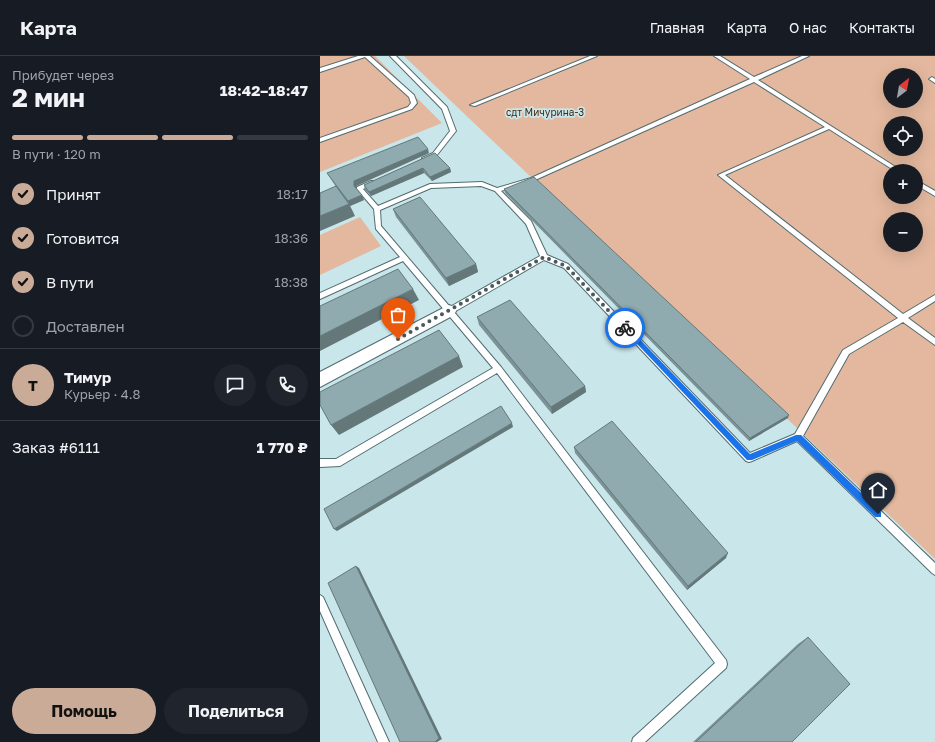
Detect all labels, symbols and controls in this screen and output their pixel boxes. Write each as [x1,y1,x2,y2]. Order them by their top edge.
text: Карта [20,16,77,39]
text: Главная [650,19,704,36]
text: Карта [726,19,767,36]
text: О нас [789,19,827,36]
text: Контакты [849,19,915,36]
text: Прибудет через [12,67,114,83]
north arrow [883,68,923,108]
map controls [883,68,923,252]
text: 18:42–18:47 [220,81,308,99]
text: 2 мин [12,82,85,113]
park label: сдт Мичурина-3 [506,106,584,118]
button: locate [883,116,923,156]
text: В пути · 120 m [12,146,101,162]
button: + [883,164,923,204]
icon: check [12,183,34,205]
text: Принят [46,185,101,203]
text: 18:17 [277,186,308,202]
button: − [883,212,923,252]
icon: check [12,227,34,249]
text: Готовится [46,229,119,247]
text: 18:36 [274,230,308,246]
icon: check [12,271,34,293]
text: В пути [46,273,94,291]
text: 18:38 [274,274,308,290]
pin [381,298,415,339]
icon: bag [387,304,409,326]
courier [605,308,645,348]
text: Доставлен [46,317,125,335]
icon: bike [614,317,636,339]
button: chat [214,364,256,406]
button: phone [266,364,308,406]
text: Тимур [64,368,111,386]
text: Т [28,376,38,394]
text: Курьер · 4.8 [64,386,141,402]
text: Заказ #6111 [12,438,100,456]
text: 1 770 ₽ [257,438,308,456]
pin [861,473,895,514]
icon: home [867,479,889,501]
button: Помощь [12,688,156,734]
button: Поделиться [164,688,308,734]

